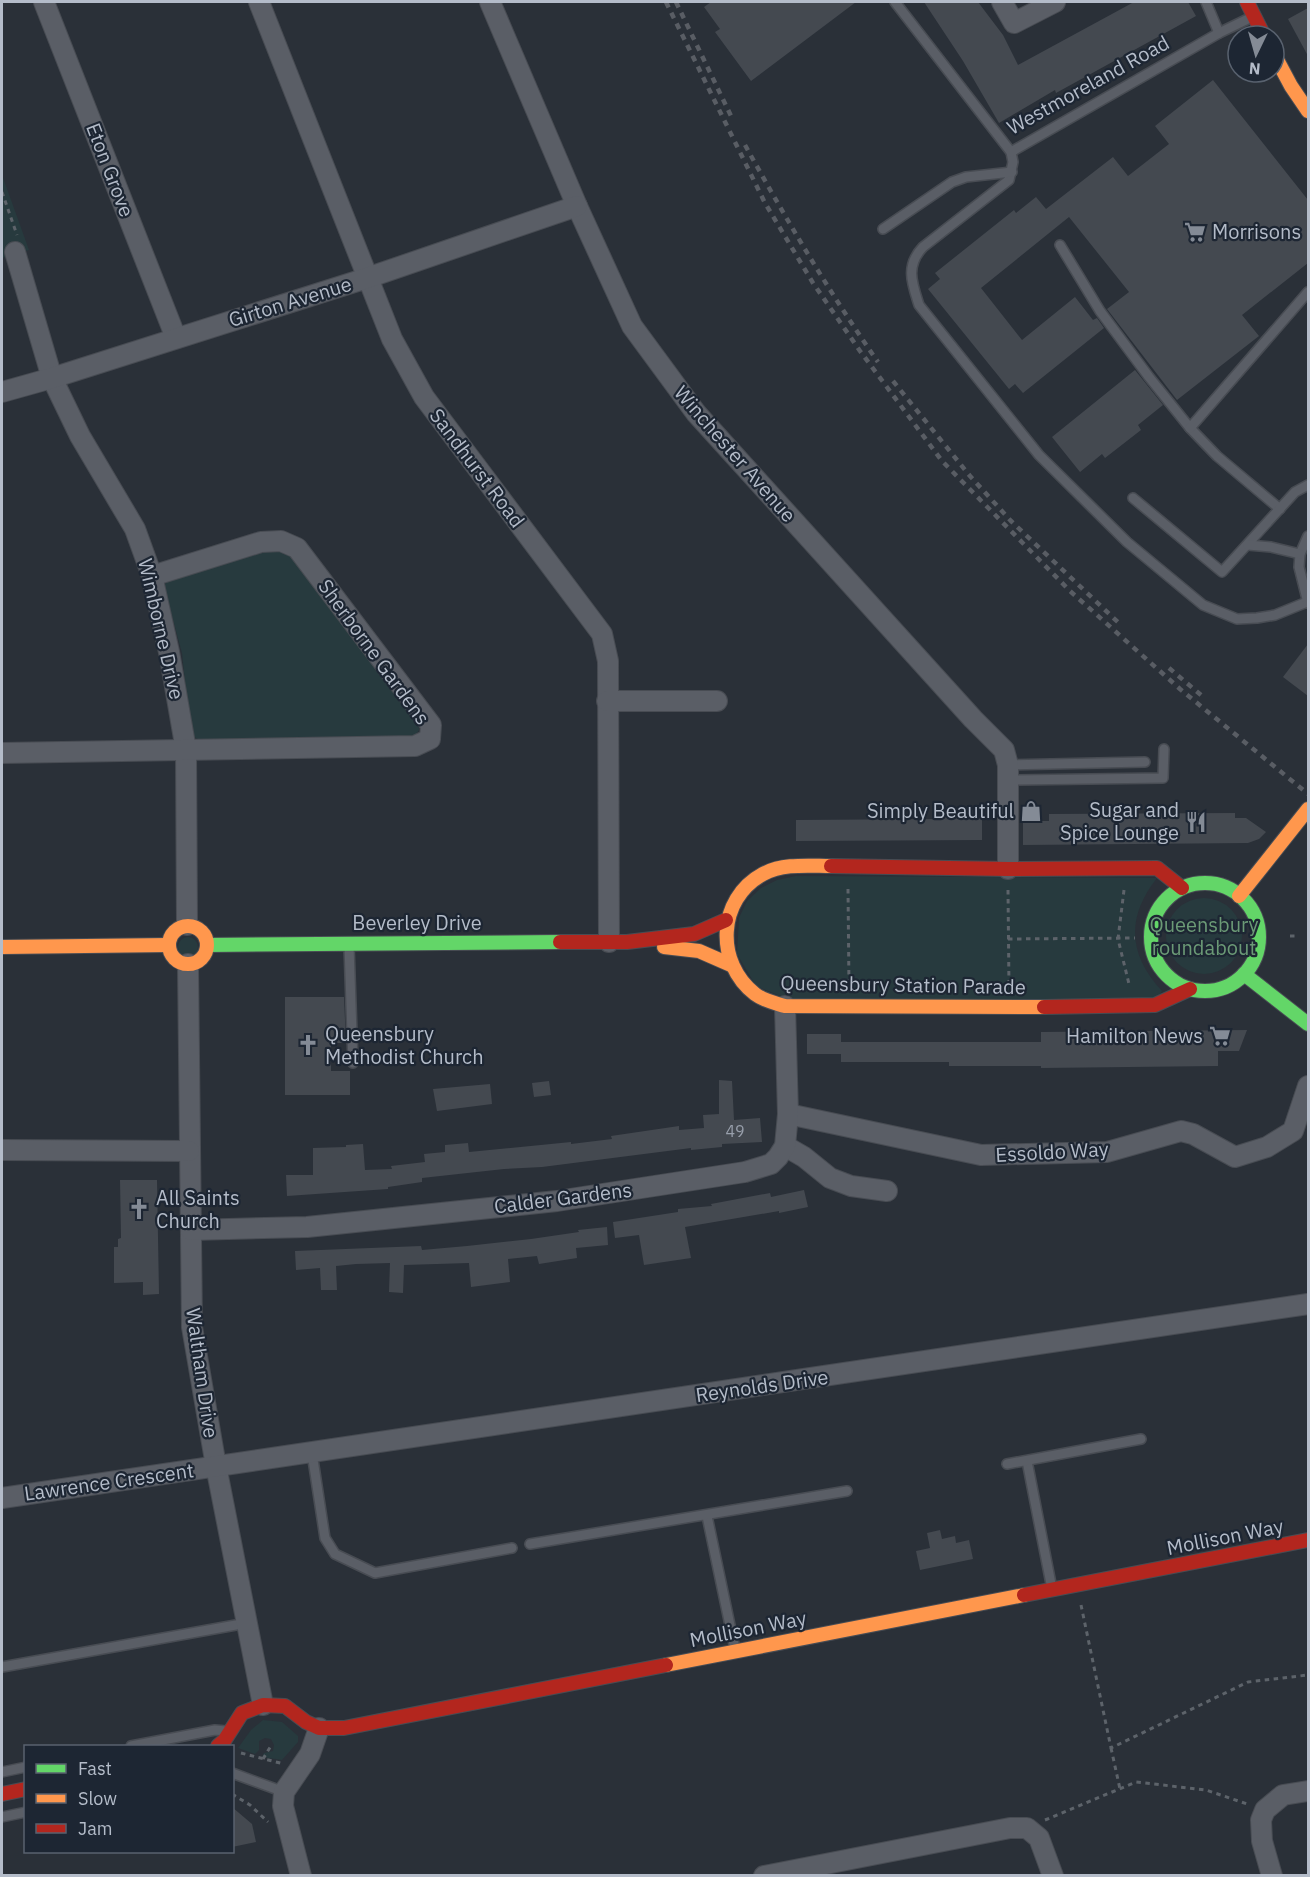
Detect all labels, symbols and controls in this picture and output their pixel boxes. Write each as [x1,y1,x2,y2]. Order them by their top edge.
north arrow [1226,24,1286,84]
street label: Westmoreland Road [1002,29,1174,140]
text: N [1248,58,1261,79]
street label: Eton Grove [80,119,141,221]
place label: Morrisons [1212,218,1301,245]
supermarket icon: Morrisons [1183,220,1207,244]
street label: Girton Avenue [225,270,355,333]
street label: Winchester Avenue [668,380,802,528]
street label: Sandhurst Road [424,403,531,533]
street label: Wimborne Drive [132,556,191,702]
street label: Sherborne Gardens [312,573,436,730]
place label: Sugar and Spice Lounge [1060,796,1179,846]
place label: Simply Beautiful [867,797,1014,824]
shop icon: Simply Beautiful [1019,799,1043,823]
restaurant icon: Sugar and Spice Lounge [1184,810,1208,834]
street label: Beverley Drive [352,909,482,936]
park label: Queensbury roundabout [1149,911,1259,961]
street label: Queensbury Station Parade [780,969,1026,1000]
place label: Queensbury Methodist Church [325,1020,484,1070]
place label: Hamilton News [1066,1022,1203,1049]
supermarket icon: Hamilton News [1208,1024,1232,1048]
church icon: Queensbury Methodist Church [296,1033,320,1057]
house number: 49 [725,1121,745,1141]
street label: Essoldo Way [995,1135,1109,1168]
street label: Calder Gardens [492,1176,633,1219]
place label: All Saints Church [156,1184,240,1234]
church icon: All Saints Church [127,1197,151,1221]
street label: Waltham Drive [180,1306,225,1440]
street label: Reynolds Drive [694,1363,830,1408]
street label: Lawrence Crescent [22,1456,195,1507]
street label: Mollison Way [1164,1512,1286,1561]
street label: Mollison Way [687,1604,809,1653]
legend [24,1745,234,1853]
text: Fast [78,1757,112,1780]
text: Slow [78,1787,117,1810]
text: Jam [78,1817,113,1840]

